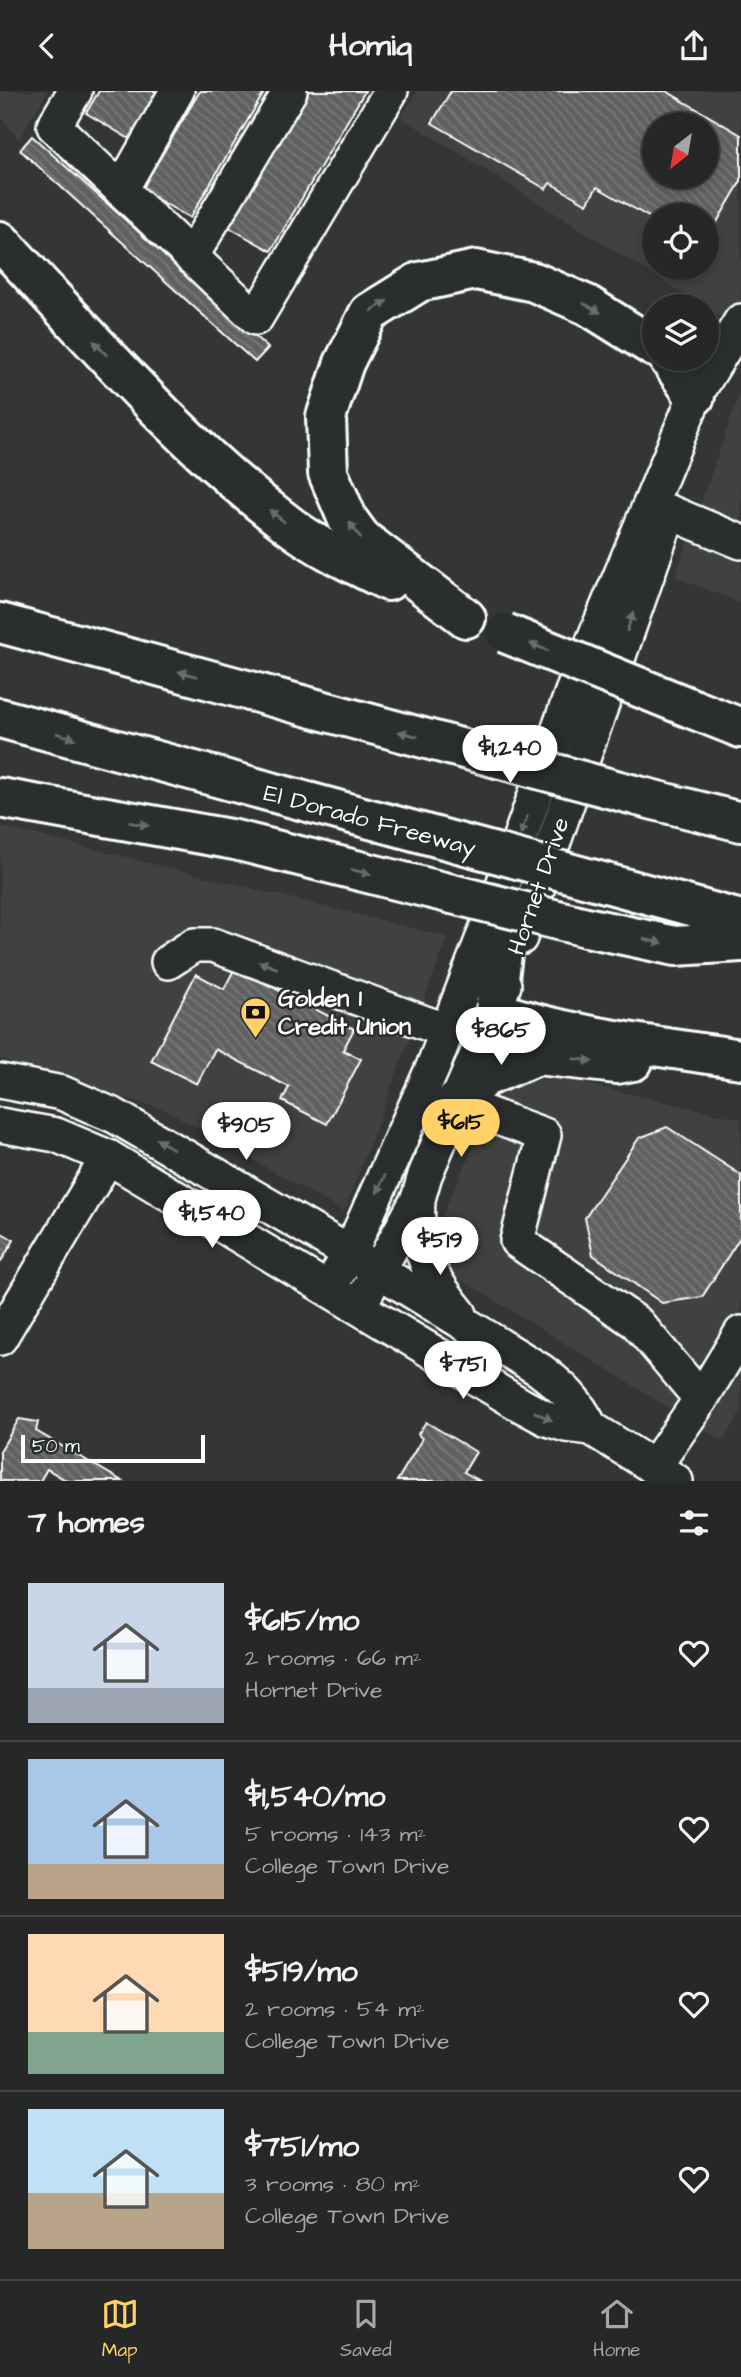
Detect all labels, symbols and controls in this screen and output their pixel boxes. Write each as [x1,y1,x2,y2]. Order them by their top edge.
text: Homiq [329,23,412,68]
icon: back [28,27,66,65]
icon: share [675,27,713,65]
north arrow [642,112,719,189]
map controls [642,112,719,371]
button: locate [642,203,719,280]
button: layers [642,294,719,371]
one-way arrow [370,300,389,313]
one-way arrow [582,302,602,314]
one-way arrow [93,340,109,357]
one-way arrow [269,508,287,523]
one-way arrow [349,521,363,539]
one-way arrow [625,612,636,633]
one-way arrow [528,642,549,653]
one-way arrow [178,669,199,679]
pin: $1,240 [453,725,567,785]
one-way arrow [397,728,419,739]
one-way arrow [56,732,77,742]
text: $1,240 [478,732,542,764]
street label: El Dorado Freeway [260,776,479,867]
street label: Hornet Drive [500,813,578,960]
one-way arrow [519,815,530,836]
one-way arrow [128,818,150,829]
one-way arrow [350,866,372,877]
one-way arrow [642,936,664,947]
one-way arrow [258,959,279,970]
place label: Golden 1 Credit Union [278,982,411,1044]
bank icon: Golden 1 Credit Union [238,995,272,1039]
pin: $865 [460,1007,542,1067]
text: $865 [472,1014,530,1046]
one-way arrow [572,1055,594,1066]
pin: $615 [420,1100,502,1159]
pin: $905 [205,1103,287,1162]
text: $615 [438,1106,484,1138]
text: $905 [218,1109,274,1141]
one-way arrow [155,1138,174,1150]
one-way arrow [375,1174,387,1194]
pin: $1,540 [155,1191,269,1250]
text: $1,540 [179,1197,245,1229]
pin: $519 [399,1217,481,1277]
text: $519 [417,1224,463,1256]
pin: $751 [422,1341,504,1401]
text: $751 [440,1348,486,1380]
one-way arrow [533,1410,553,1422]
scale bar [21,1432,205,1464]
text: 50 m [32,1433,80,1460]
text: 7 homes [28,1502,145,1544]
icon: filters [675,1504,713,1542]
text: $615/mo [245,1600,359,1642]
icon: home [84,1611,168,1695]
icon: heart [675,1634,713,1672]
text: 2 rooms · 66 m² [245,1642,422,1674]
text: Hornet Drive [245,1674,382,1706]
text: $1,540/mo [245,1776,385,1818]
icon: home [84,1787,168,1871]
icon: heart [675,1810,713,1848]
text: 5 rooms · 143 m² [245,1818,426,1850]
text: College Town Drive [245,1850,449,1882]
text: $519/mo [245,1951,358,1993]
icon: home [84,1962,168,2046]
icon: heart [675,1985,713,2023]
text: 2 rooms · 54 m² [245,1993,425,2025]
text: College Town Drive [245,2025,449,2057]
text: $751/mo [245,2126,359,2168]
icon: home [84,2137,168,2221]
icon: heart [675,2160,713,2198]
text: 3 rooms · 80 m² [245,2168,421,2200]
text: College Town Drive [245,2200,449,2232]
tab: Map [101,2295,139,2364]
tab: Saved [340,2295,392,2364]
tab: Home [593,2295,640,2364]

